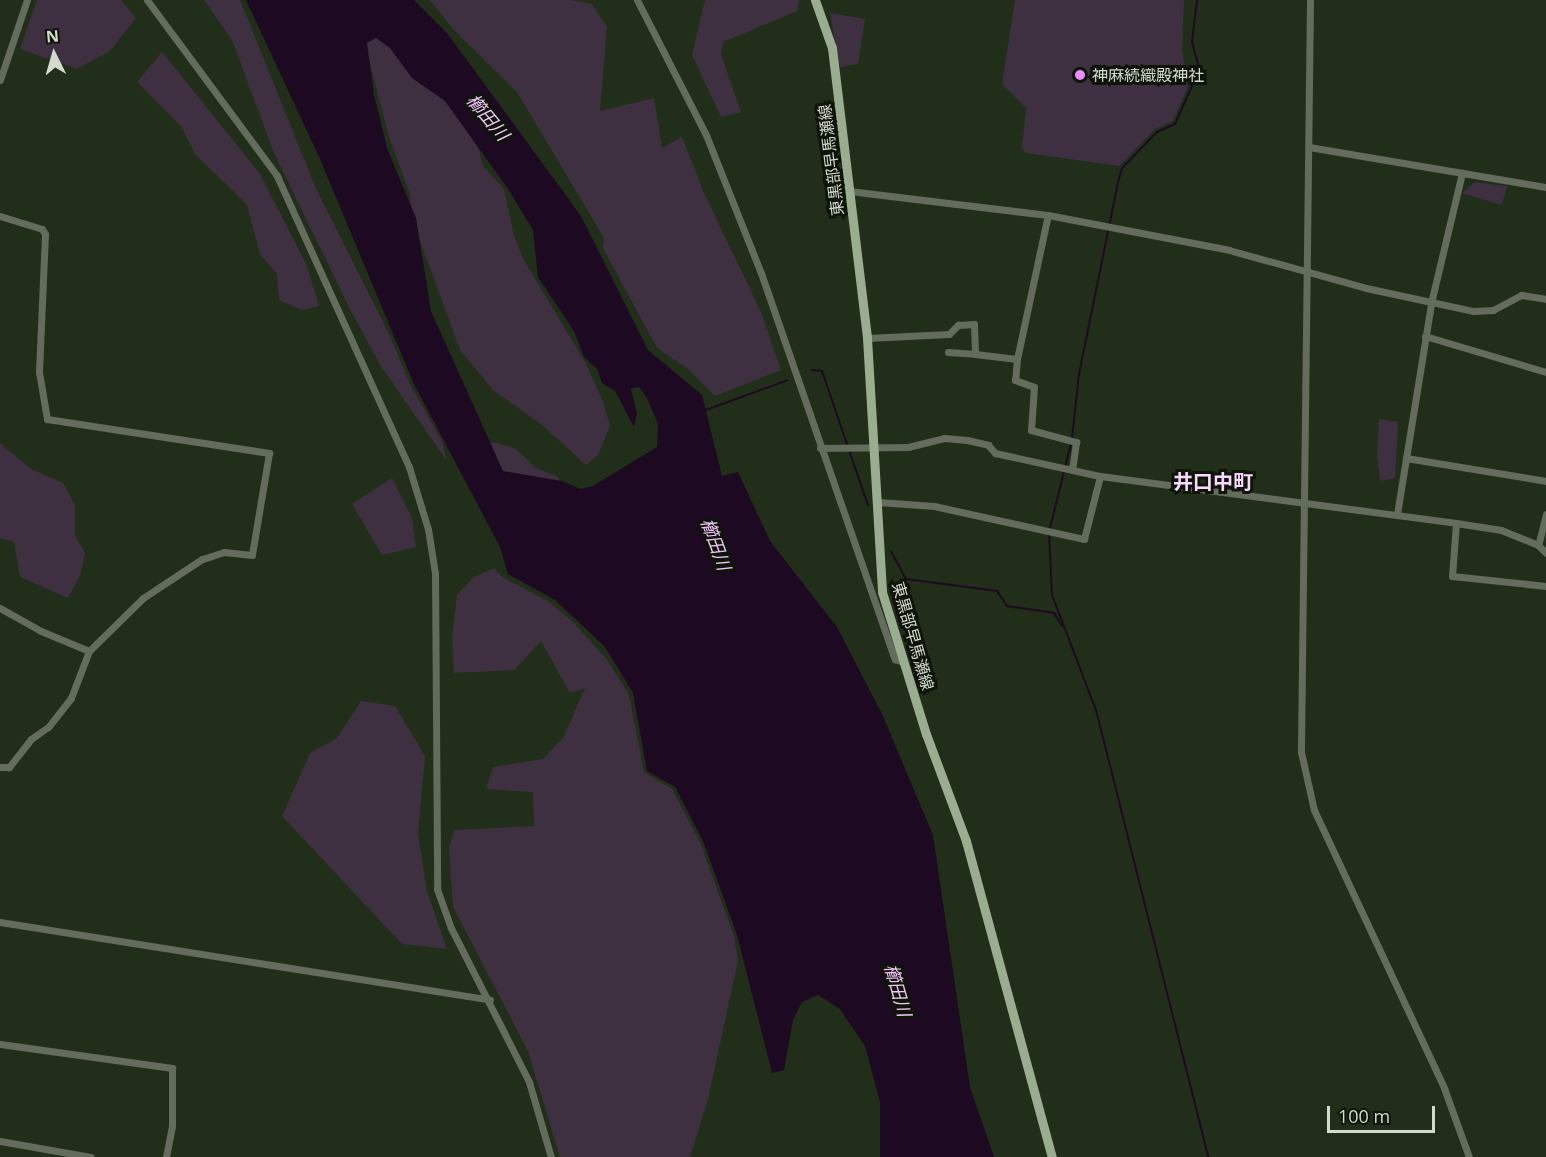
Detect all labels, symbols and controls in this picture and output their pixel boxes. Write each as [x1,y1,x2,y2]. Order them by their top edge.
north arrow [24,24,84,84]
text: N [45,25,60,48]
place label: 神麻続織殿神社 [1092,65,1204,85]
marker: 神麻続織殿神社 [1073,68,1087,82]
water label: 櫛田川 [462,89,514,145]
street label: 東黒部早馬瀬線 [815,103,847,217]
district label: 井口中町 [1173,469,1253,493]
water label: 櫛田川 [697,515,735,573]
street label: 東黒部早馬瀬線 [888,580,938,692]
water label: 櫛田川 [880,961,916,1019]
scale bar [1330,1094,1438,1132]
text: 100 m [1338,1104,1390,1128]

